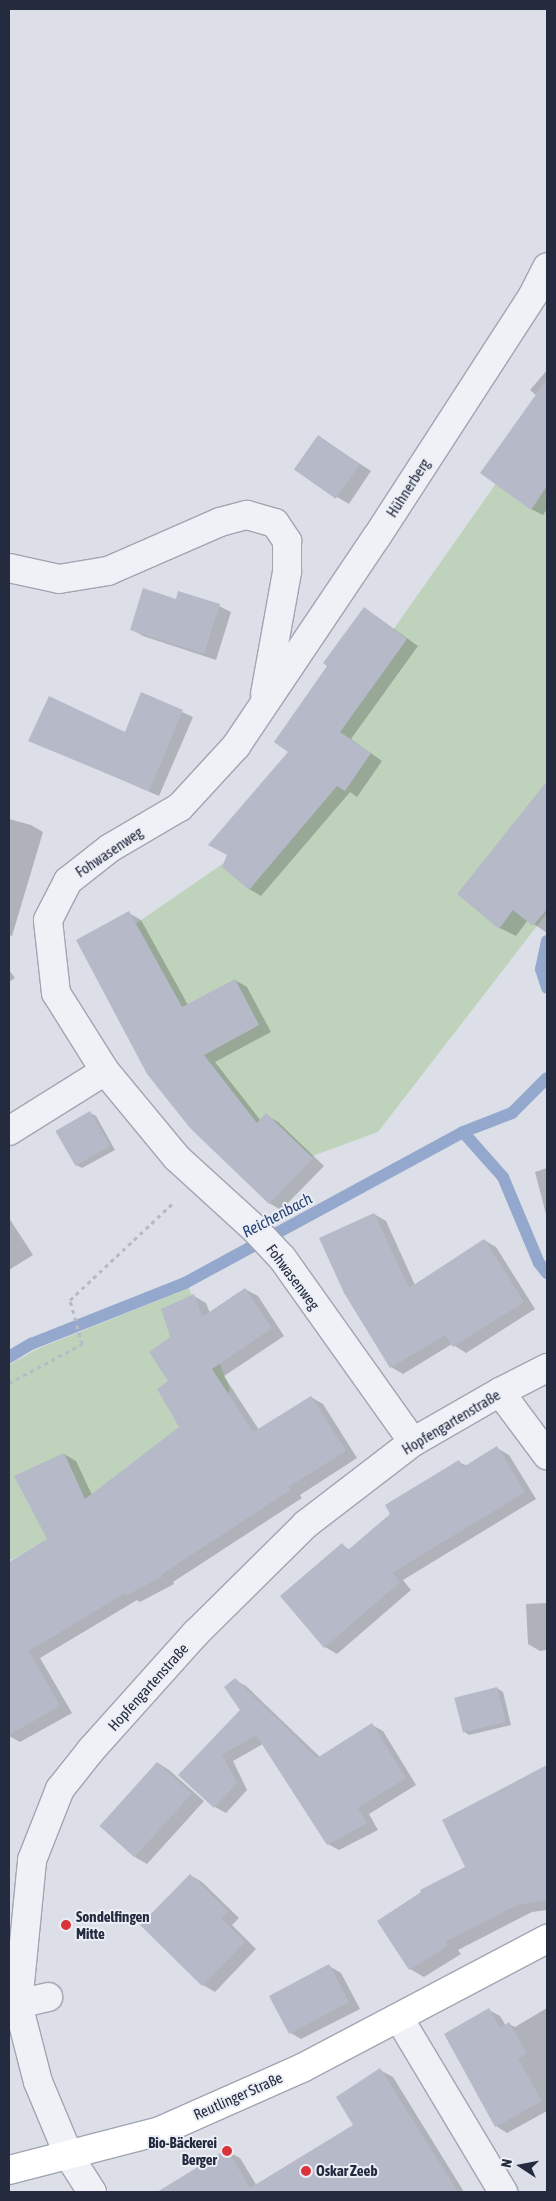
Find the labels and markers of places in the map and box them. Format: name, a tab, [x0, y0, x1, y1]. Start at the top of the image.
place label: Sondelfingen Mitte	[76, 1907, 150, 1942]
marker: Sondelfingen Mitte	[60, 1919, 72, 1931]
place label: Bio-Bäckerei Berger	[148, 2133, 217, 2168]
marker: Bio-Bäckerei Berger	[221, 2145, 233, 2157]
place label: Oskar Zeeb	[316, 2162, 378, 2180]
marker: Oskar Zeeb	[300, 2165, 312, 2177]

